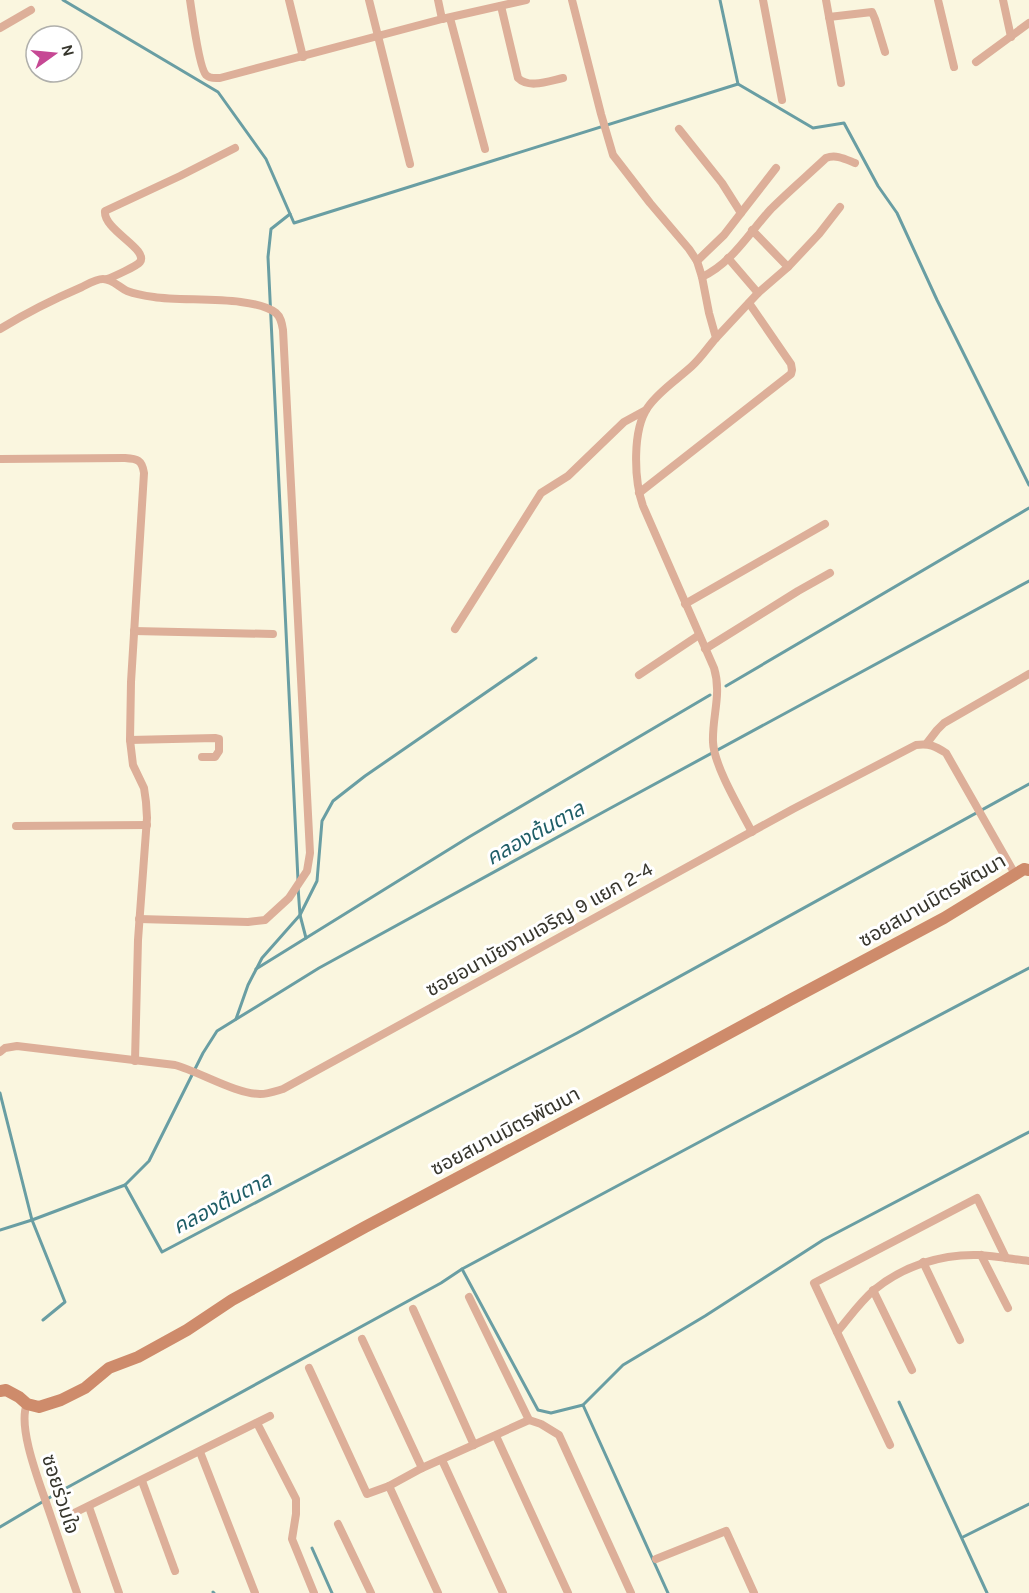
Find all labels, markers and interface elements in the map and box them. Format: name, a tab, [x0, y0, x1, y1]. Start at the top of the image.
north arrow	[24, 24, 84, 84]
text: N	[57, 42, 79, 58]
water label: คลองต้นตาล	[482, 796, 589, 870]
street label: ซอยสมานมิตรพัฒนา	[855, 849, 1010, 952]
street label: ซอยอนามัยงามเจริญ 9 แยก 2-4	[422, 857, 657, 1001]
street label: ซอยสมานมิตรพัฒนา	[427, 1082, 584, 1180]
water label: คลองต้นตาล	[169, 1167, 276, 1239]
street label: ซอยร่วมใจ	[37, 1452, 84, 1537]

